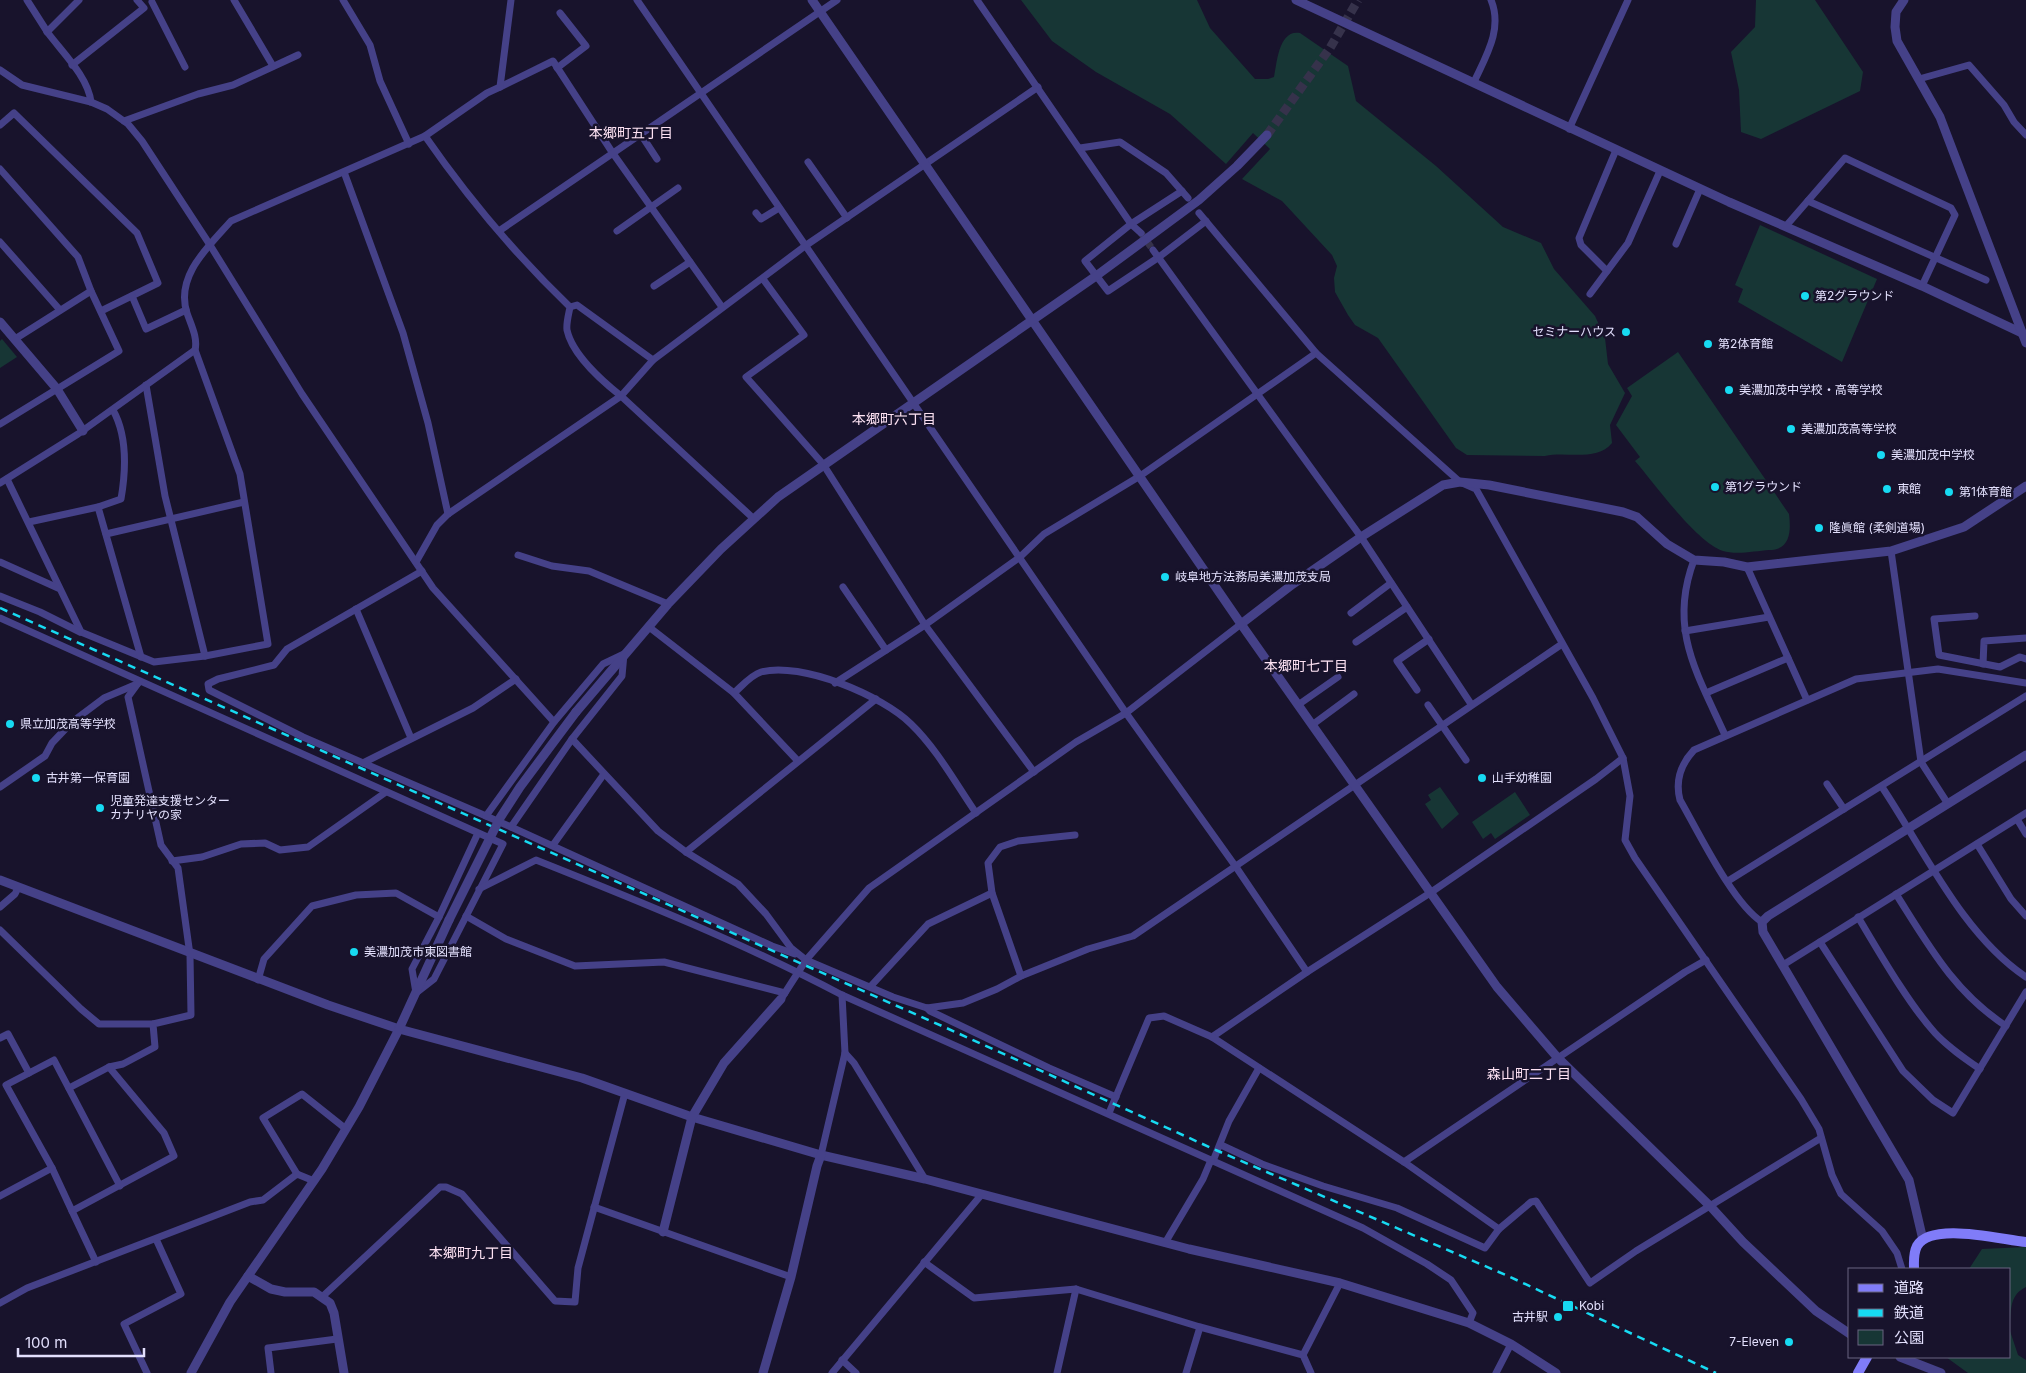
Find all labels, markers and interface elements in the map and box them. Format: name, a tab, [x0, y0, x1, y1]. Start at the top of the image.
district label: 本郷町五丁目	[589, 124, 673, 141]
place label: 第2グラウンド	[1815, 288, 1894, 303]
marker: 第2グラウンド	[1799, 290, 1811, 302]
place label: セミナーハウス	[1532, 324, 1616, 339]
marker: セミナーハウス	[1620, 326, 1632, 338]
place label: 第2体育館	[1718, 336, 1773, 351]
marker: 第2体育館	[1702, 338, 1714, 350]
place label: 美濃加茂中学校・高等学校	[1739, 382, 1883, 397]
marker: 美濃加茂中学校・高等学校	[1723, 384, 1735, 396]
district label: 本郷町六丁目	[852, 410, 936, 427]
place label: 美濃加茂高等学校	[1801, 421, 1897, 436]
marker: 美濃加茂高等学校	[1785, 423, 1797, 435]
place label: 美濃加茂中学校	[1891, 447, 1975, 462]
marker: 美濃加茂中学校	[1875, 449, 1887, 461]
place label: 第1グラウンド	[1725, 479, 1802, 494]
marker: 第1グラウンド	[1709, 481, 1721, 493]
place label: 東館	[1897, 481, 1921, 496]
marker: 東館	[1881, 483, 1893, 495]
place label: 第1体育館	[1959, 484, 2012, 499]
marker: 第1体育館	[1943, 486, 1955, 498]
place label: 隆眞館 (柔剣道場)	[1829, 520, 1925, 535]
marker: 隆眞館 (柔剣道場)	[1813, 522, 1825, 534]
place label: 岐阜地方法務局美濃加茂支局	[1175, 569, 1331, 584]
marker: 岐阜地方法務局美濃加茂支局	[1159, 571, 1171, 583]
district label: 本郷町七丁目	[1264, 657, 1348, 674]
place label: 県立加茂高等学校	[20, 716, 116, 731]
marker: 県立加茂高等学校	[4, 718, 16, 730]
place label: 古井第一保育園	[46, 770, 130, 785]
place label: 山手幼稚園	[1492, 770, 1552, 785]
marker: 古井第一保育園	[30, 772, 42, 784]
marker: 山手幼稚園	[1476, 772, 1488, 784]
place label: 児童発達支援センター カナリヤの家	[110, 793, 230, 822]
marker: 児童発達支援センター カナリヤの家	[94, 802, 106, 814]
place label: 美濃加茂市東図書館	[364, 944, 472, 959]
marker: 美濃加茂市東図書館	[348, 946, 360, 958]
district label: 森山町二丁目	[1487, 1065, 1571, 1082]
district label: 本郷町九丁目	[429, 1244, 513, 1261]
legend	[1848, 1268, 2011, 1358]
text: 道路	[1894, 1278, 1924, 1297]
place label: Kobi	[1579, 1298, 1604, 1313]
marker: Kobi	[1561, 1299, 1575, 1313]
text: 鉄道	[1894, 1303, 1924, 1322]
place label: 古井駅	[1512, 1309, 1548, 1324]
marker: 古井駅	[1552, 1311, 1564, 1323]
scale bar	[18, 1326, 144, 1358]
text: 公園	[1894, 1328, 1924, 1347]
text: 100 m	[25, 1333, 67, 1352]
place label: 7-Eleven	[1729, 1334, 1779, 1349]
marker: 7-Eleven	[1783, 1336, 1795, 1348]

